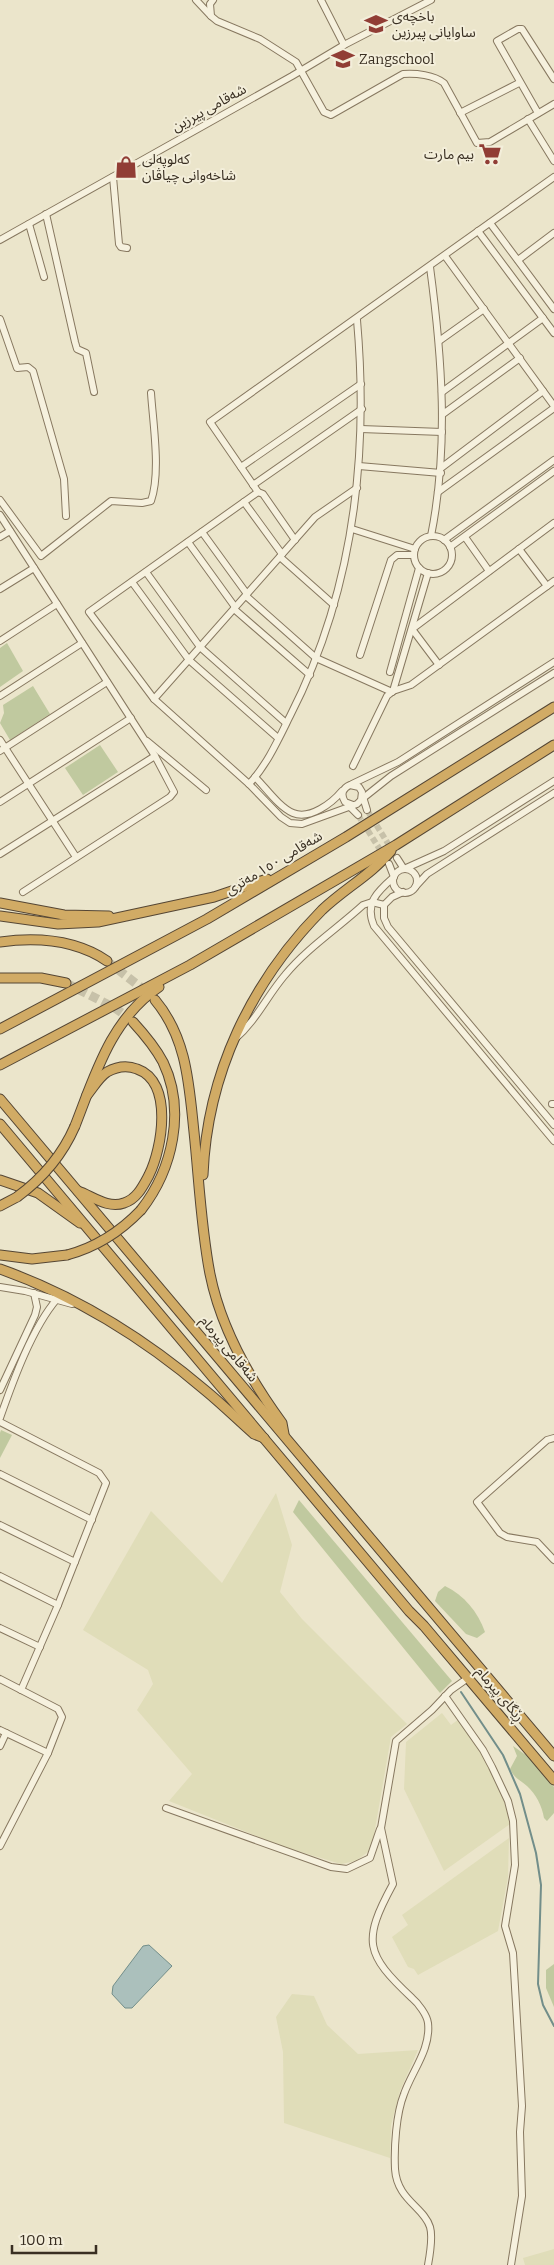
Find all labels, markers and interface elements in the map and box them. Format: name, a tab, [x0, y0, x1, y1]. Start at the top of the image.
place label: باخچەی ساوایانی پیرزین	[392, 8, 476, 42]
school or university icon: باخچەی ساوایانی پیرزین	[363, 11, 389, 37]
school or university icon: Zangschool	[330, 46, 356, 72]
place label: Zangschool	[359, 51, 434, 68]
street label: شەقامی پیرزین	[169, 81, 250, 136]
supermarket icon: بیم مارت	[477, 141, 503, 167]
place label: بیم مارت	[424, 146, 474, 165]
place label: کەلوپەلی شاخەوانی چیاڤان	[142, 151, 236, 185]
shop icon: کەلوپەلی شاخەوانی چیاڤان	[113, 154, 139, 180]
street label: شەقامی ١٥٠ مەتری	[223, 827, 326, 899]
street label: شەقامی پیرمام	[195, 1312, 262, 1387]
street label: ڕێگای پیرمام	[470, 1663, 528, 1727]
scale bar	[12, 2222, 96, 2254]
text: 100 m	[20, 2231, 63, 2249]

